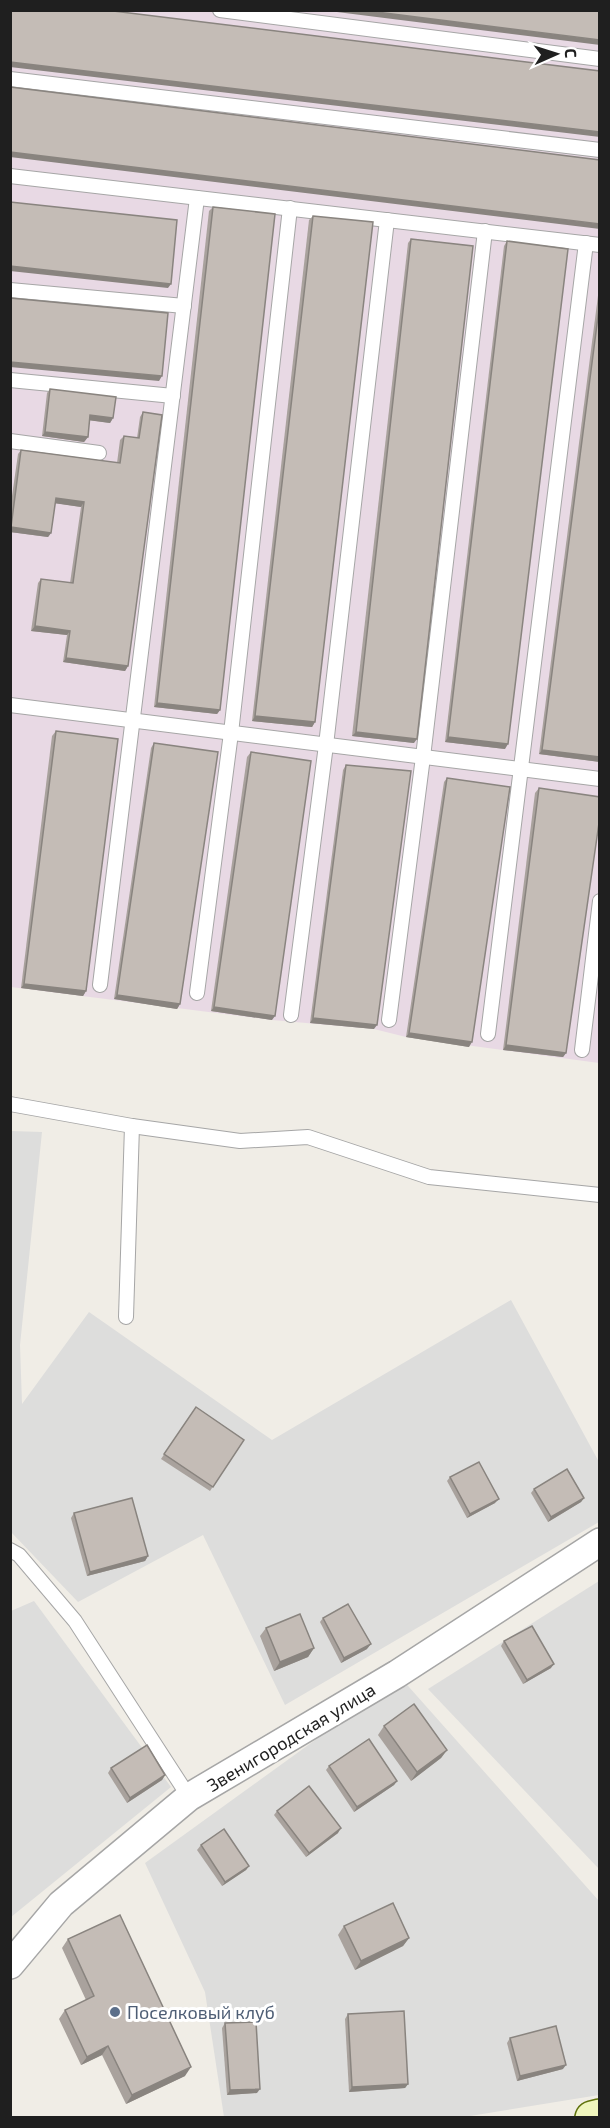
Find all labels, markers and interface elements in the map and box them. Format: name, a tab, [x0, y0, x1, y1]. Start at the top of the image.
north arrow	[526, 24, 586, 84]
text: С	[562, 48, 581, 58]
street label: Звенигородская улица	[203, 1678, 379, 1796]
place label: Поселковый клуб	[127, 2001, 275, 2023]
marker: Поселковый клуб	[108, 2005, 122, 2019]

